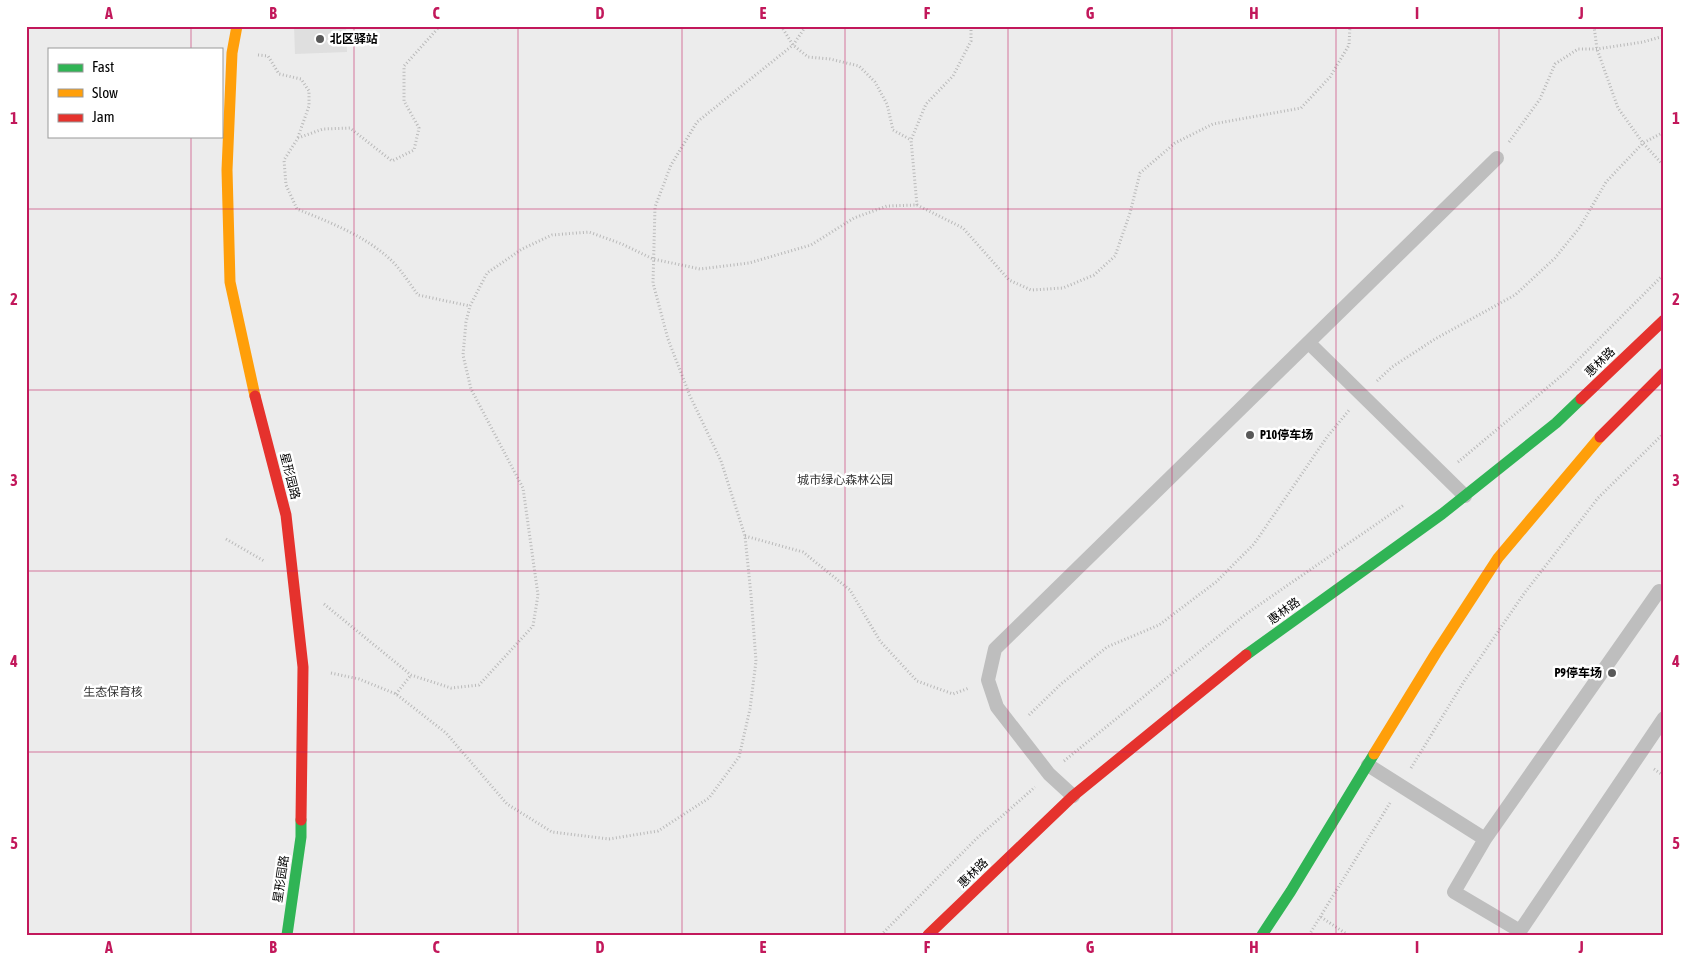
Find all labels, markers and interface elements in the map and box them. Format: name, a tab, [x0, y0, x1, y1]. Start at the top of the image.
text: A	[104, 4, 113, 22]
text: B	[269, 4, 277, 22]
text: C	[432, 4, 440, 22]
text: D	[596, 4, 605, 22]
text: E	[760, 4, 767, 22]
text: F	[924, 4, 931, 22]
text: G	[1086, 4, 1095, 22]
text: H	[1249, 4, 1259, 22]
text: I	[1415, 4, 1419, 22]
text: J	[1577, 4, 1584, 22]
place label: 北区驿站	[330, 32, 378, 46]
marker: 北区驿站	[314, 33, 326, 45]
legend	[48, 48, 222, 138]
text: Fast	[92, 58, 114, 75]
text: Slow	[92, 84, 118, 101]
text: Jam	[92, 108, 115, 125]
text: 1	[10, 109, 18, 127]
text: 1	[1672, 109, 1680, 127]
text: 2	[10, 290, 18, 308]
text: 2	[1672, 290, 1680, 308]
street label: 惠林路	[1582, 344, 1618, 380]
place label: P10停车场	[1260, 428, 1313, 442]
marker: P10停车场	[1244, 429, 1256, 441]
street label: 星形园路	[277, 451, 303, 501]
text: 3	[10, 471, 18, 489]
text: 3	[1672, 471, 1680, 489]
park label: 城市绿心森林公园	[797, 473, 893, 487]
street label: 惠林路	[1265, 595, 1303, 627]
text: 4	[9, 652, 18, 670]
text: 4	[1671, 652, 1680, 670]
place label: P9停车场	[1554, 666, 1602, 680]
marker: P9停车场	[1606, 667, 1618, 679]
park label: 生态保育核	[83, 685, 143, 699]
text: 5	[10, 834, 18, 852]
text: 5	[1672, 834, 1680, 852]
street label: 星形园路	[271, 854, 291, 904]
street label: 惠林路	[955, 855, 991, 891]
text: A	[104, 938, 113, 956]
text: B	[269, 938, 277, 956]
text: C	[432, 938, 440, 956]
text: D	[596, 938, 605, 956]
text: E	[760, 938, 767, 956]
text: F	[924, 938, 931, 956]
text: G	[1086, 938, 1095, 956]
text: H	[1249, 938, 1259, 956]
text: I	[1415, 938, 1419, 956]
text: J	[1577, 938, 1584, 956]

